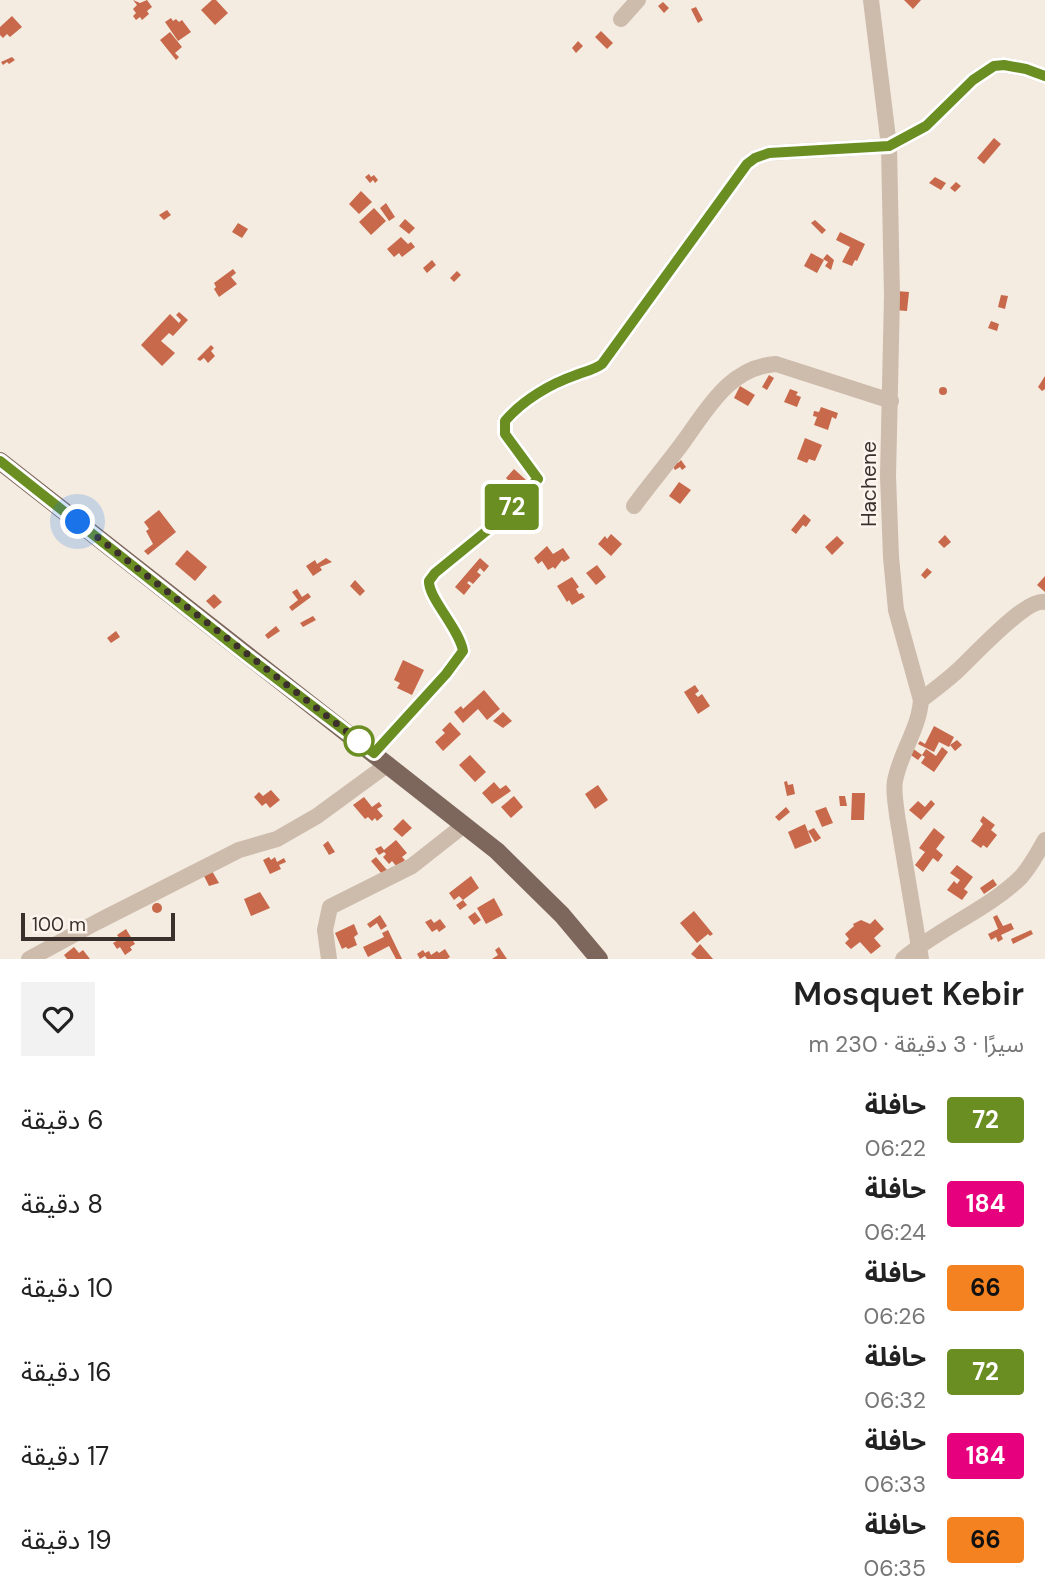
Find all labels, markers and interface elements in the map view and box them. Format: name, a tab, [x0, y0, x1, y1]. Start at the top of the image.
street label: Hachene	[855, 441, 883, 527]
line badge: 72	[480, 484, 544, 530]
text: 72	[499, 491, 525, 522]
your location	[60, 504, 95, 539]
unlabelled marker	[344, 726, 374, 756]
scale bar	[21, 910, 175, 942]
text: 100 m	[32, 912, 86, 937]
text: Mosquet Kebir	[793, 972, 1024, 1015]
button: heart	[21, 982, 95, 1056]
text: سيرًا · 3 دقيقة · 230 m	[808, 1029, 1024, 1059]
text: حافلة	[865, 1088, 926, 1122]
text: 6 دقيقة	[21, 1103, 103, 1137]
text: 72	[972, 1104, 999, 1135]
text: 06:22	[865, 1133, 926, 1163]
text: حافلة	[865, 1172, 926, 1206]
text: 8 دقيقة	[21, 1187, 103, 1221]
text: 184	[966, 1188, 1005, 1219]
text: 06:24	[864, 1217, 926, 1247]
text: حافلة	[865, 1256, 926, 1290]
text: 10 دقيقة	[21, 1271, 113, 1305]
text: 66	[970, 1272, 1001, 1303]
text: 06:26	[863, 1301, 926, 1331]
text: حافلة	[865, 1340, 926, 1374]
text: 16 دقيقة	[21, 1355, 112, 1389]
text: 72	[972, 1356, 999, 1387]
text: 06:32	[864, 1385, 926, 1415]
text: حافلة	[865, 1424, 926, 1458]
text: 17 دقيقة	[21, 1439, 109, 1473]
text: 184	[966, 1440, 1005, 1471]
text: 06:33	[864, 1469, 926, 1499]
text: حافلة	[865, 1508, 926, 1542]
text: 19 دقيقة	[21, 1523, 112, 1557]
text: 66	[970, 1524, 1001, 1555]
text: 06:35	[864, 1553, 926, 1583]

